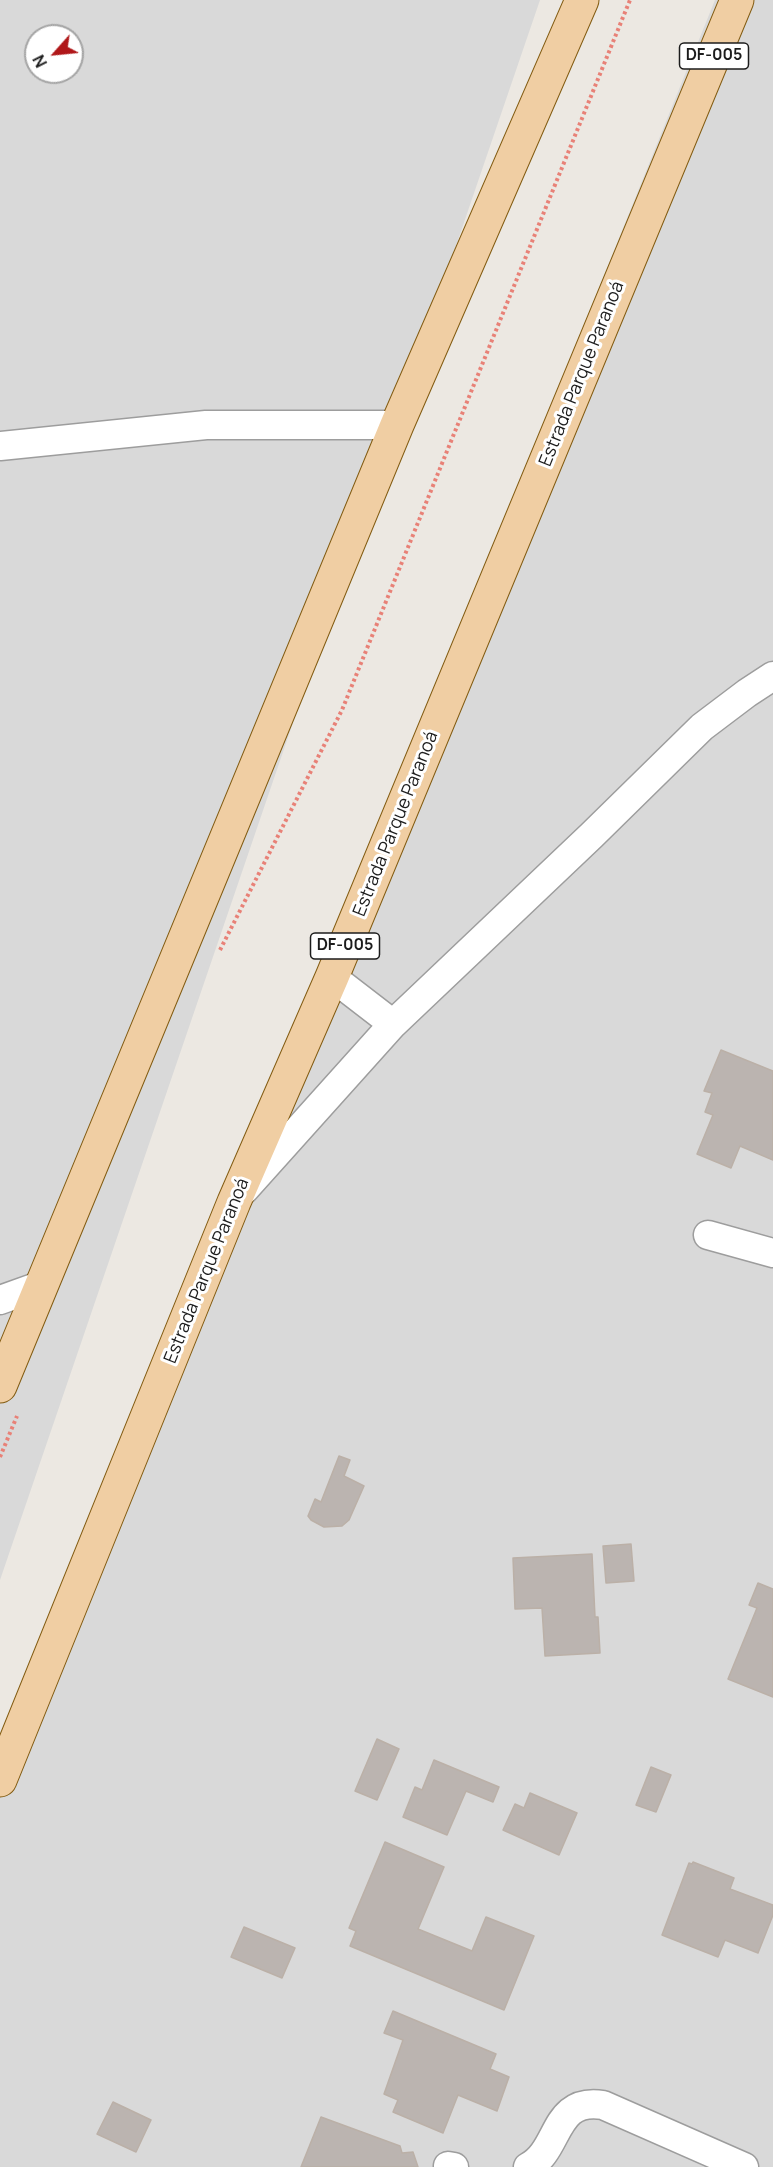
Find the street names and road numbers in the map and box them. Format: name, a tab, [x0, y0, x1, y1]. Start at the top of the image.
road number: DF-005	[680, 43, 748, 69]
street label: Estrada Parque Paranoá	[535, 278, 629, 470]
street label: Estrada Parque Paranoá	[349, 728, 443, 920]
road number: DF-005	[310, 933, 380, 959]
street label: Estrada Parque Paranoá	[160, 1175, 254, 1367]

